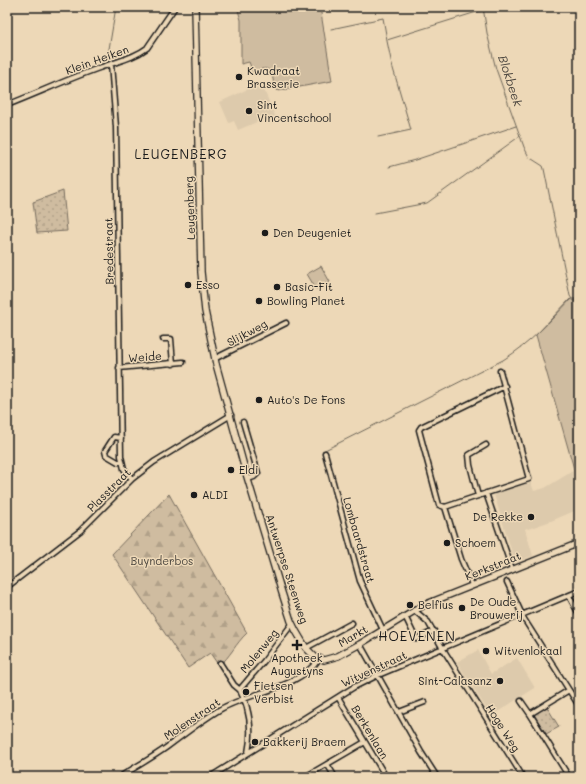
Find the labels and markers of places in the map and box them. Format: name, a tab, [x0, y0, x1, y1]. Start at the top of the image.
place label: Kwadraat Brasserie	[247, 63, 300, 91]
marker: Kwadraat Brasserie	[234, 72, 244, 82]
place label: Sint Vincentschool	[257, 97, 332, 125]
marker: Sint Vincentschool	[244, 106, 254, 116]
place label: Den Deugeniet	[273, 225, 352, 240]
marker: Den Deugeniet	[260, 228, 270, 238]
place label: Esso	[196, 277, 220, 292]
place label: Basic-Fit	[285, 279, 333, 294]
marker: Esso	[183, 280, 193, 290]
marker: Basic-Fit	[272, 282, 282, 292]
place label: Bowling Planet	[267, 293, 345, 308]
marker: Bowling Planet	[254, 296, 264, 306]
place label: Auto's De Fons	[267, 392, 345, 407]
marker: Auto's De Fons	[254, 395, 264, 405]
place label: Eldi	[239, 462, 258, 477]
marker: Eldi	[226, 465, 236, 475]
place label: ALDI	[202, 487, 228, 502]
marker: ALDI	[189, 490, 199, 500]
place label: De Rekke	[473, 509, 523, 524]
marker: De Rekke	[526, 512, 536, 522]
place label: Schoem	[455, 535, 496, 550]
marker: Schoem	[442, 538, 452, 548]
place label: De Oude Brouwerij	[470, 594, 523, 622]
place label: Belfius	[418, 597, 453, 612]
marker: Belfius	[405, 600, 415, 610]
marker: De Oude Brouwerij	[457, 603, 467, 613]
marker: Apotheek Augustyns	[292, 640, 302, 650]
place label: Witvenlokaal	[494, 643, 562, 658]
marker: Witvenlokaal	[481, 646, 491, 656]
place label: Apotheek Augustyns	[270, 650, 324, 678]
place label: Sint-Calasanz	[418, 673, 492, 688]
marker: Sint-Calasanz	[495, 676, 505, 686]
place label: Fietsen Verbist	[254, 678, 294, 706]
marker: Fietsen Verbist	[241, 687, 251, 697]
place label: Bakkerij Braem	[263, 734, 346, 749]
marker: Bakkerij Braem	[250, 737, 260, 747]

